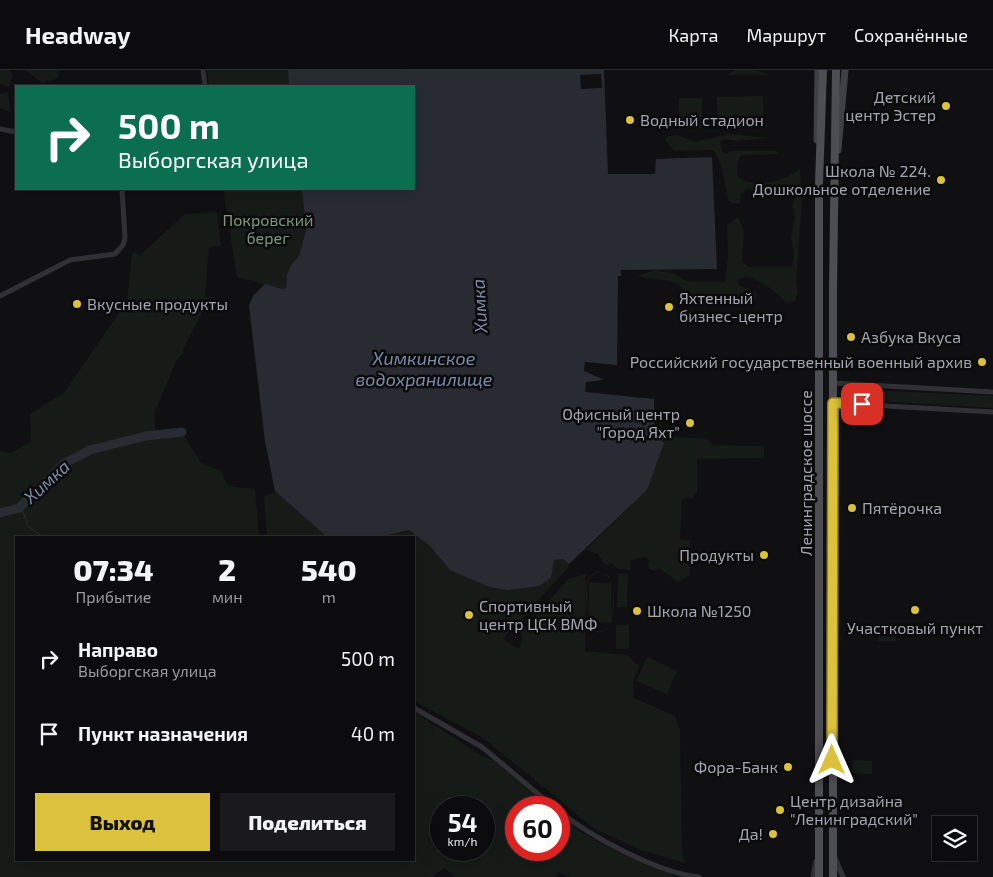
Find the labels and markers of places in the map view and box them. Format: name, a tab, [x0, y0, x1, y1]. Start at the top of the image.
place label: Детский центр Эстер	[845, 87, 936, 124]
marker: Детский центр Эстер	[940, 100, 952, 112]
place label: Водный стадион	[640, 110, 764, 129]
marker: Водный стадион	[624, 114, 636, 126]
place label: Школа № 224. Дошкольное отделение	[753, 161, 931, 198]
marker: Школа № 224. Дошкольное отделение	[935, 174, 947, 186]
place label: Яхтенный бизнес-центр	[679, 288, 783, 325]
place label: Вкусные продукты	[87, 294, 228, 314]
marker: Вкусные продукты	[71, 298, 83, 310]
marker: Яхтенный бизнес-центр	[663, 301, 675, 313]
place label: Азбука Вкуса	[861, 327, 961, 347]
marker: Азбука Вкуса	[845, 331, 857, 343]
place label: Российский государственный военный архив	[630, 352, 972, 372]
marker: Российский государственный военный архив	[976, 356, 988, 368]
pin	[841, 383, 883, 425]
place label: Офисный центр "Город Яхт"	[562, 404, 680, 441]
marker: Офисный центр "Город Яхт"	[684, 417, 696, 429]
place label: Пятёрочка	[862, 498, 942, 517]
marker: Пятёрочка	[846, 502, 858, 514]
place label: Продукты	[679, 545, 754, 565]
marker: Продукты	[758, 549, 770, 561]
place label: Спортивный центр ЦСК ВМФ	[479, 596, 598, 633]
place label: Школа №1250	[647, 601, 751, 620]
marker: Участковый пункт	[909, 604, 921, 616]
marker: Школа №1250	[631, 605, 643, 617]
marker: Спортивный центр ЦСК ВМФ	[463, 609, 475, 621]
place label: Участковый пункт	[847, 618, 983, 638]
place label: Фора-Банк	[694, 757, 778, 776]
marker: Фора-Банк	[782, 761, 794, 773]
place label: Центр дизайна "Ленинградский"	[790, 791, 918, 828]
marker: Центр дизайна "Ленинградский"	[774, 804, 786, 816]
place label: Да!	[739, 824, 763, 843]
marker: Да!	[767, 828, 779, 840]

